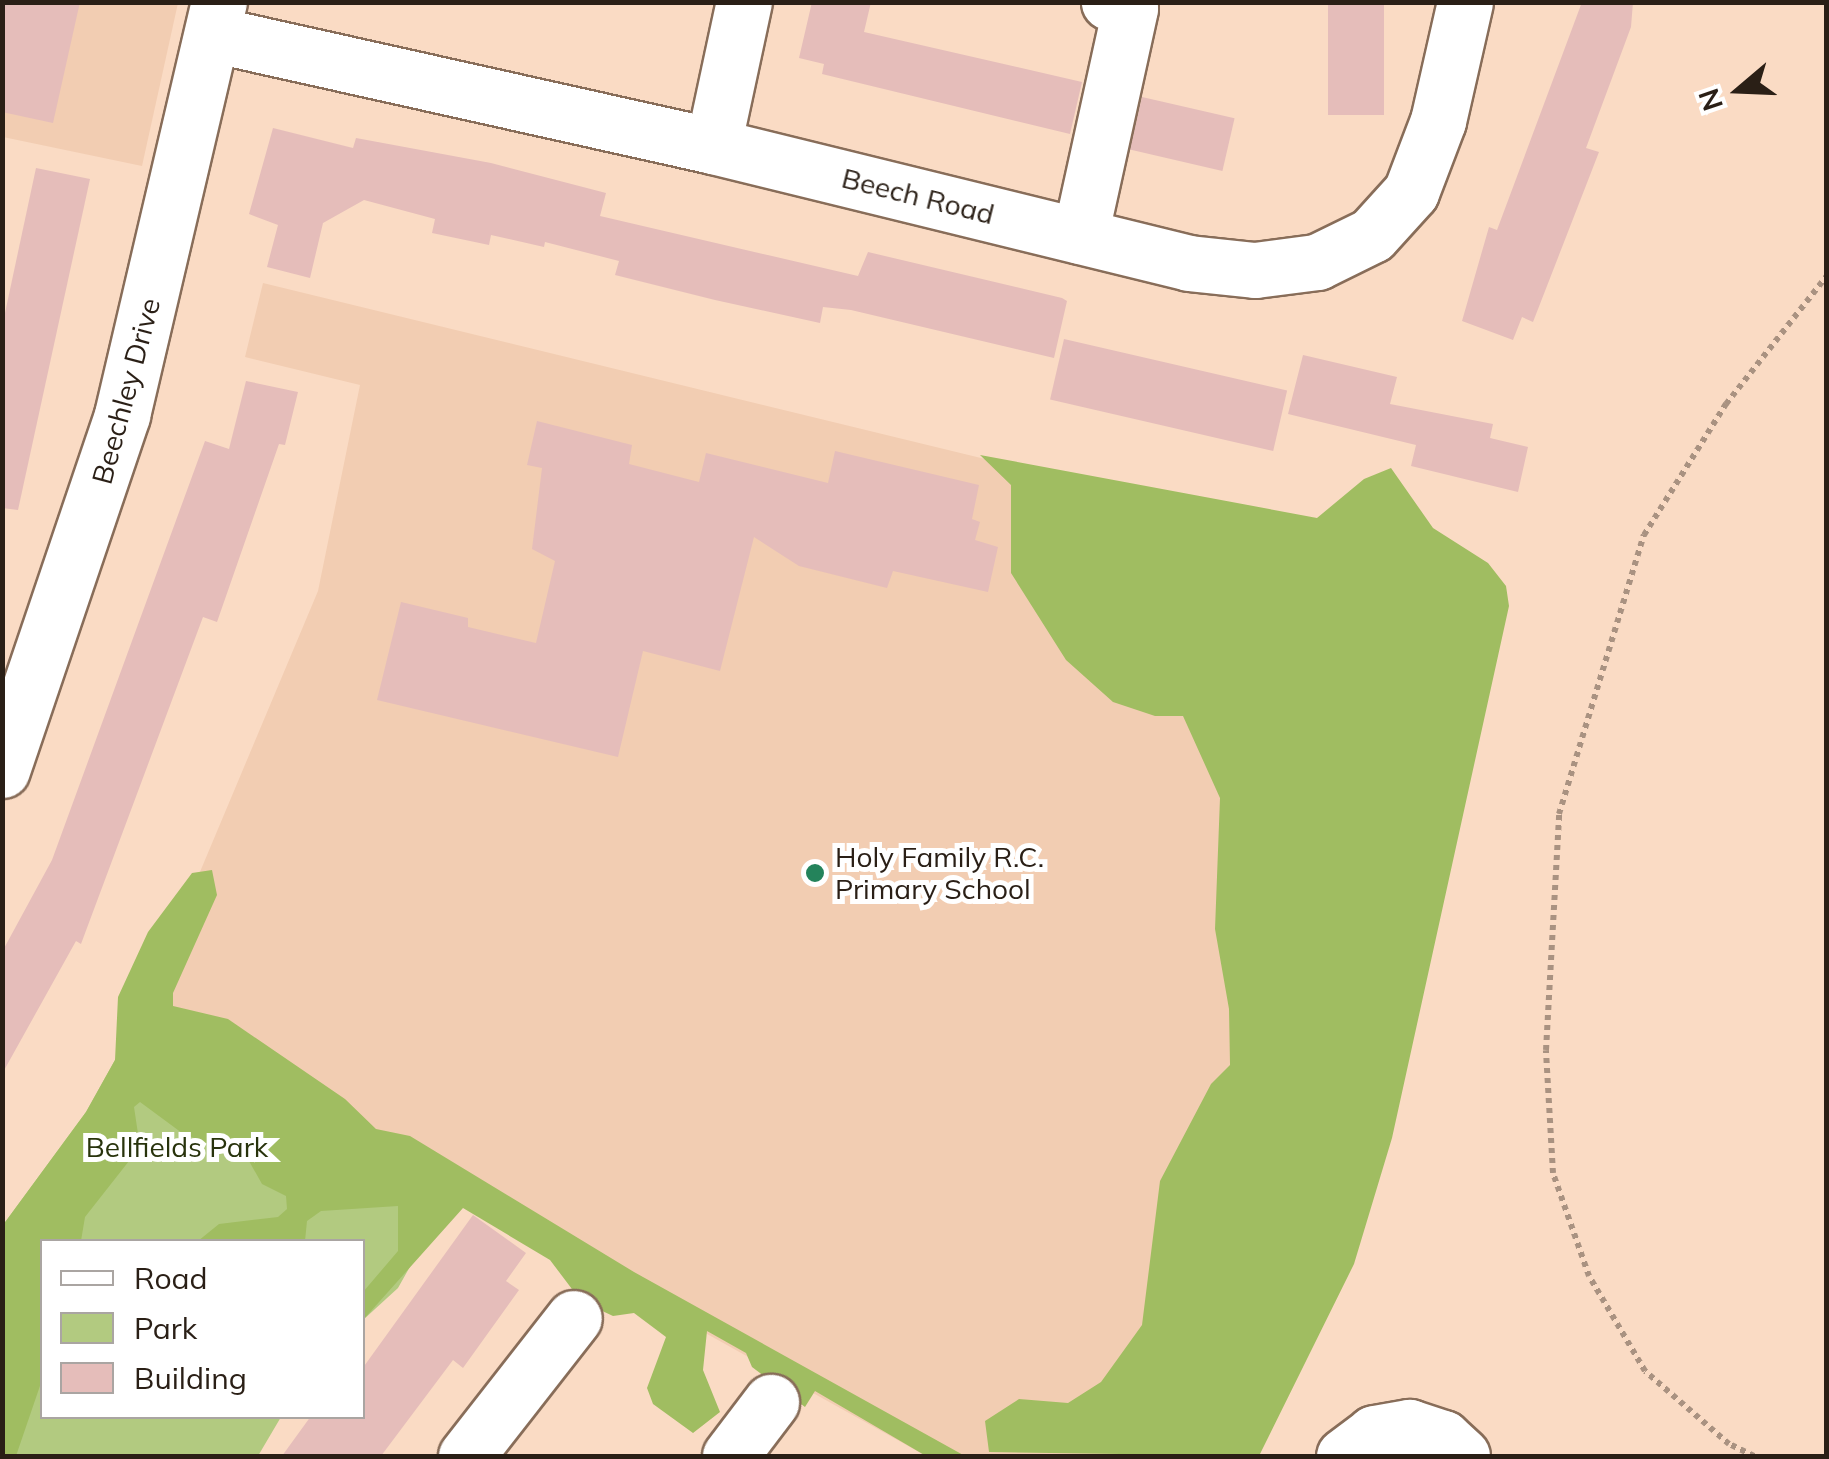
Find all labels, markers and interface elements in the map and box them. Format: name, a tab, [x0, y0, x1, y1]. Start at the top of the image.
north arrow	[1689, 40, 1789, 140]
text: N	[1690, 84, 1730, 116]
street label: Beech Road	[838, 161, 998, 231]
street label: Beechley Drive	[85, 294, 167, 488]
place label: Holy Family R.C. Primary School	[835, 840, 1044, 906]
marker: Holy Family R.C. Primary School	[804, 862, 826, 884]
park label: Bellfields Park	[86, 1130, 268, 1164]
legend	[40, 1239, 365, 1419]
text: Road	[134, 1259, 208, 1297]
text: Park	[134, 1309, 197, 1347]
text: Building	[134, 1359, 247, 1397]

